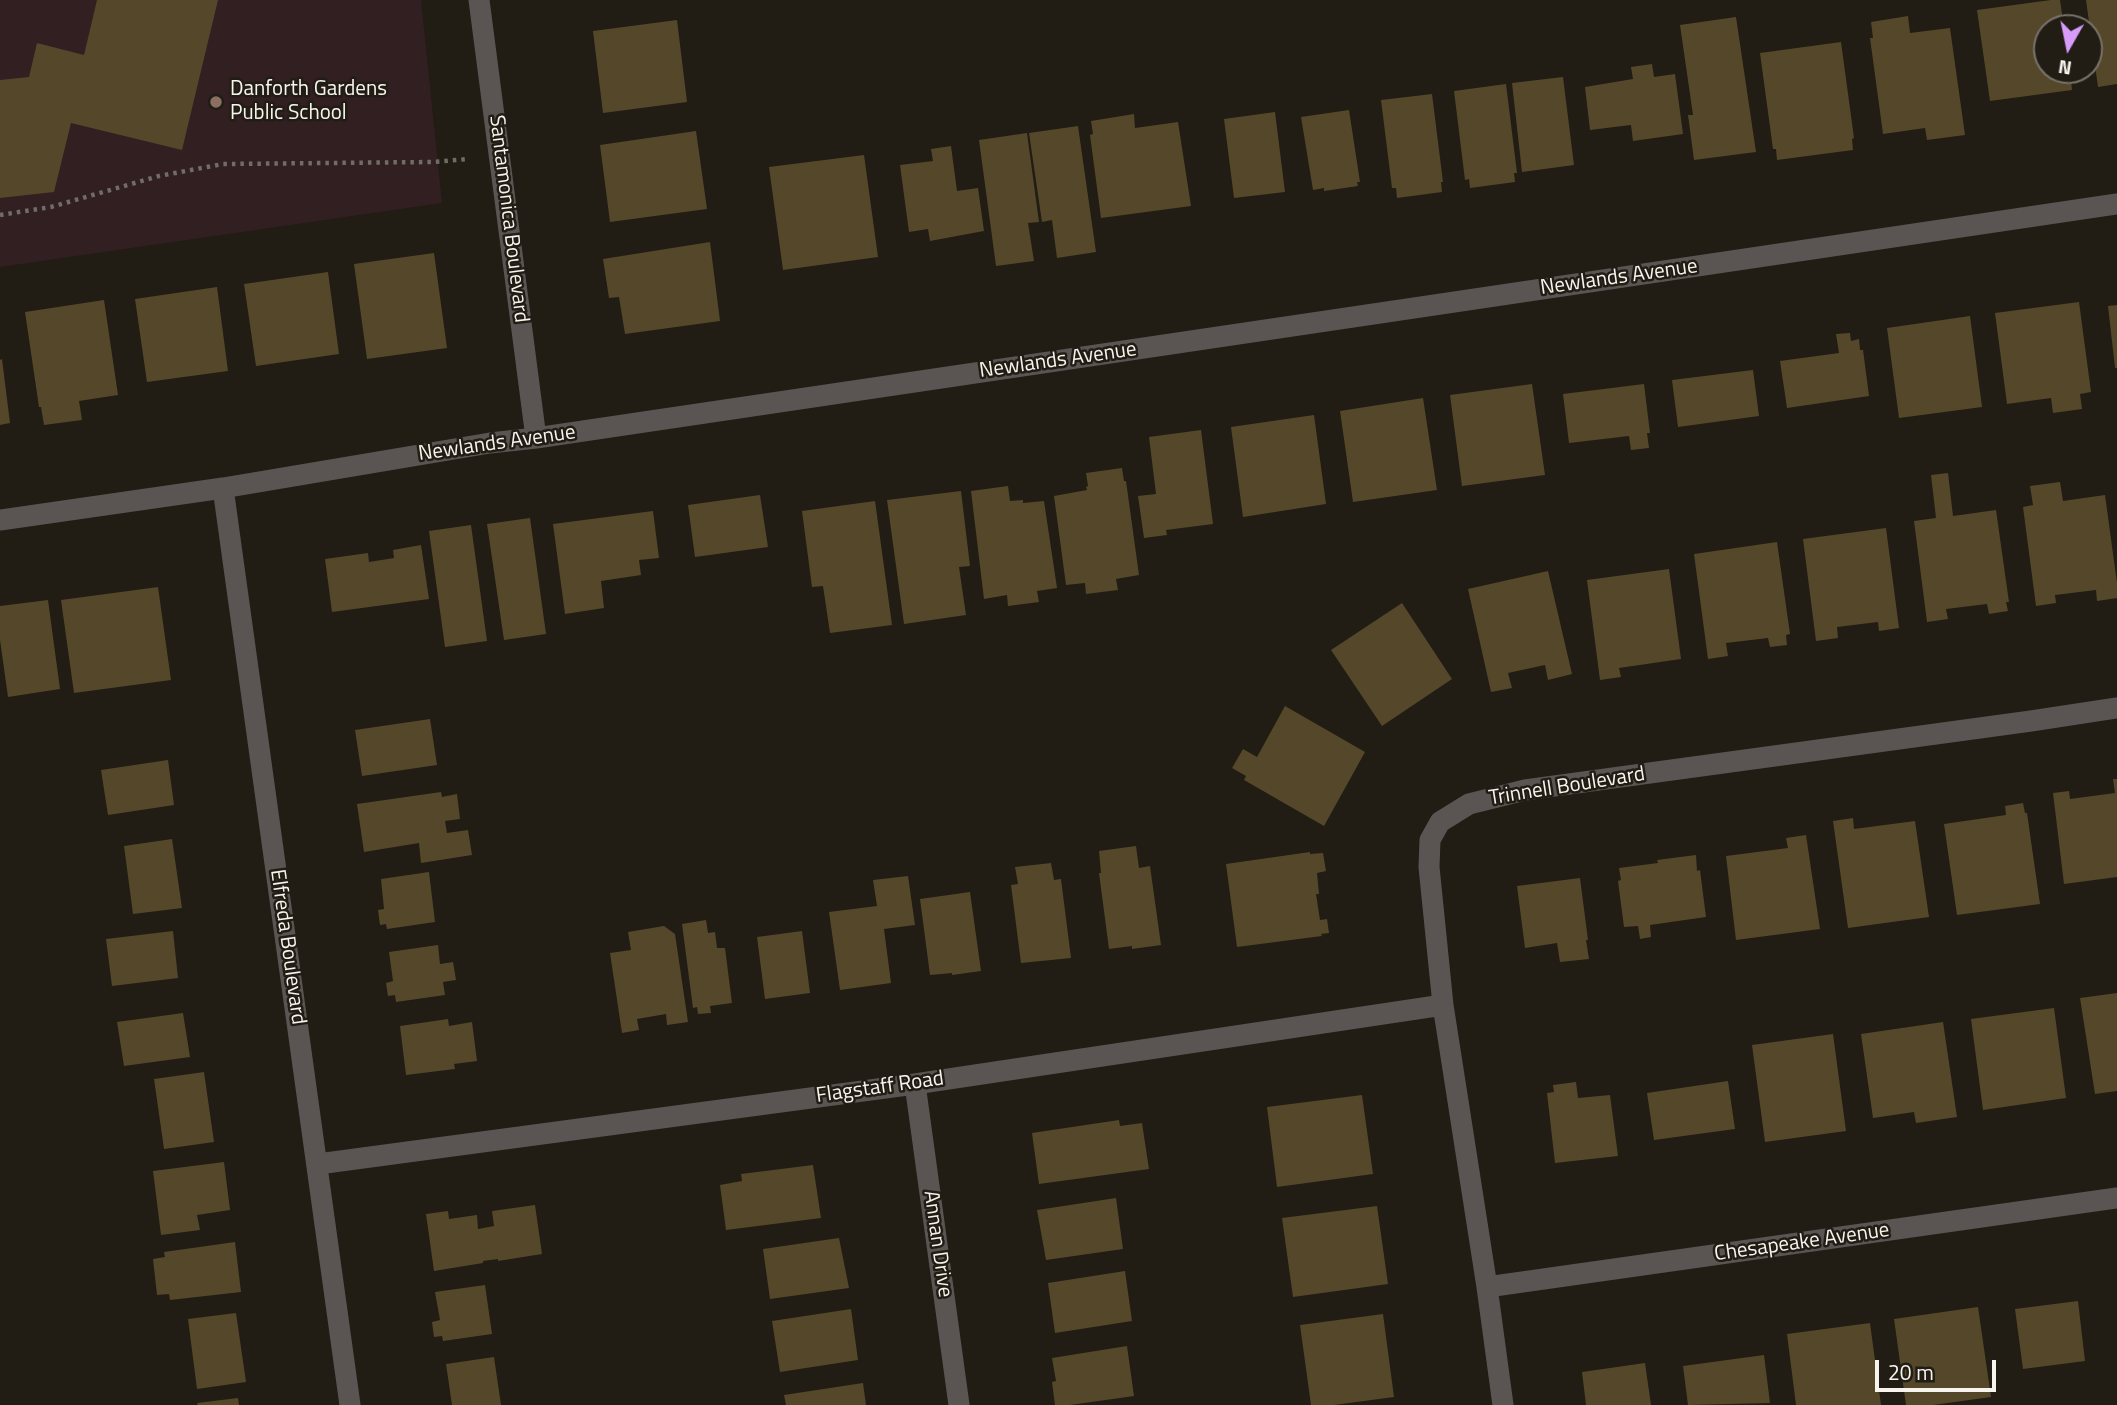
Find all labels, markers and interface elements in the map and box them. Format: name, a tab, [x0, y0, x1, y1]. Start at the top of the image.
north arrow	[2033, 14, 2103, 84]
text: N	[2056, 53, 2074, 84]
place label: Danforth Gardens Public School	[230, 77, 387, 127]
marker: Danforth Gardens Public School	[208, 94, 224, 110]
street label: Santamonica Boulevard	[483, 114, 533, 324]
street label: Newlands Avenue	[1539, 254, 1699, 302]
street label: Newlands Avenue	[978, 337, 1138, 385]
street label: Newlands Avenue	[417, 420, 577, 468]
street label: Trinnell Boulevard	[1487, 762, 1647, 812]
street label: Elfreda Boulevard	[264, 868, 310, 1026]
street label: Flagstaff Road	[814, 1067, 946, 1109]
street label: Annan Drive	[917, 1189, 957, 1299]
street label: Chesapeake Avenue	[1713, 1218, 1891, 1268]
scale bar	[1879, 1346, 2000, 1390]
text: 20 m	[1888, 1356, 1934, 1388]

